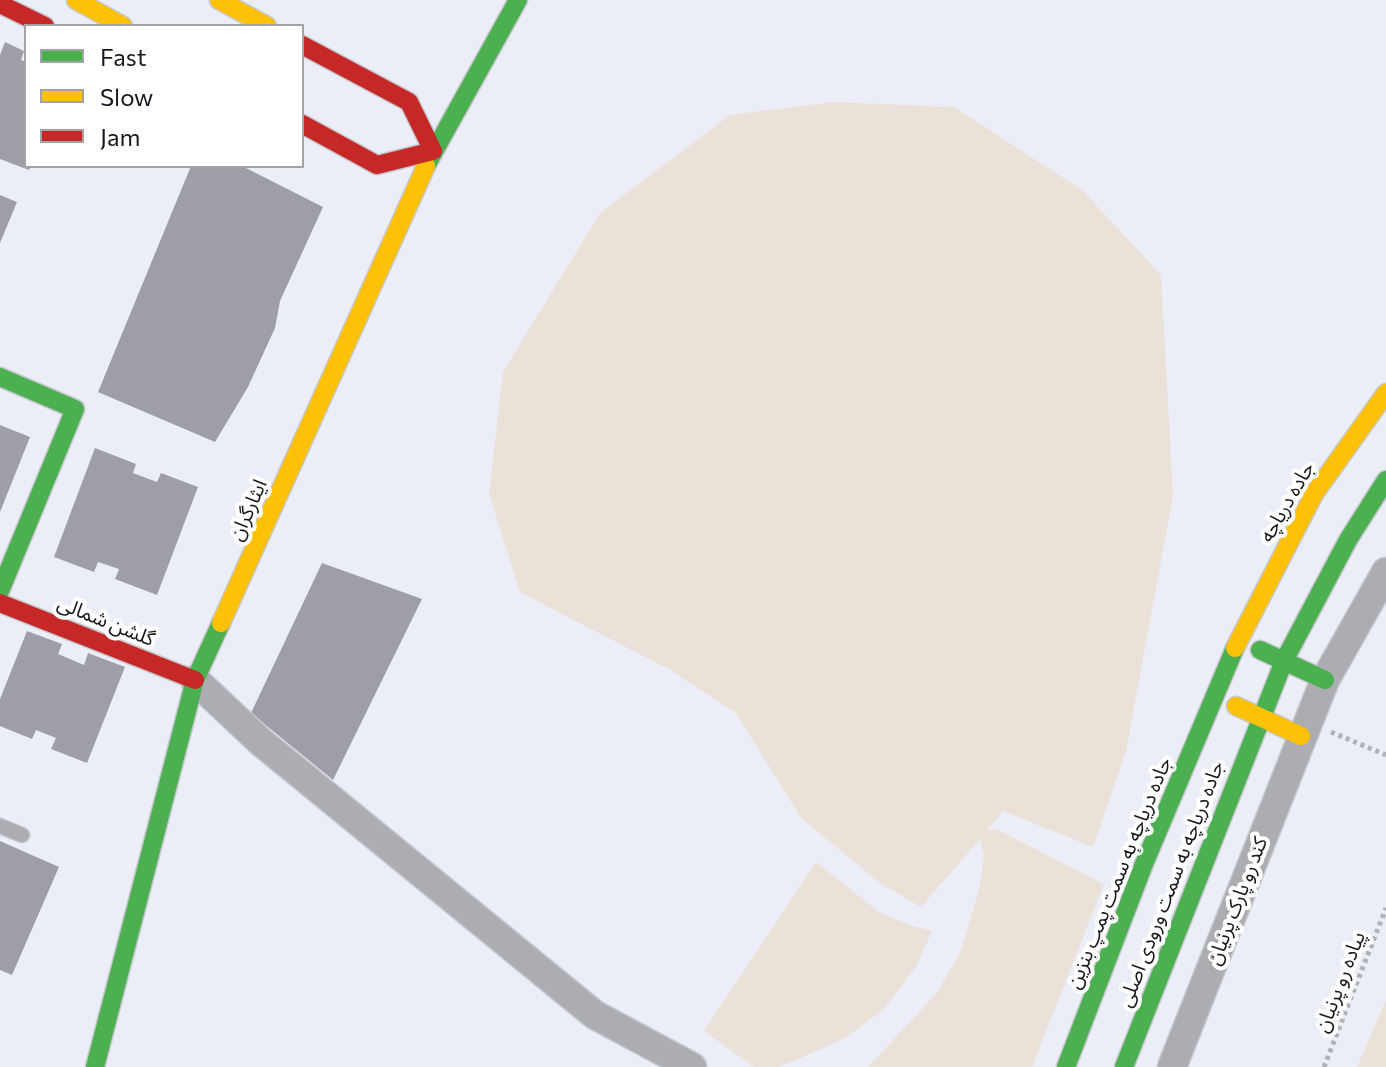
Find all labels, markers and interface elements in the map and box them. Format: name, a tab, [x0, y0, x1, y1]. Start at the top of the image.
legend	[24, 24, 304, 168]
text: Fast	[100, 42, 147, 71]
text: Slow	[100, 82, 153, 111]
text: Jam	[100, 122, 140, 151]
street label: جاده دریاچه	[1254, 458, 1320, 546]
street label: ایثارگران	[224, 476, 272, 544]
street label: گلشن شمالی	[54, 591, 158, 651]
street label: جاده دریاچه به سمت پمپ بنزین	[1061, 754, 1177, 992]
street label: جاده دریاچه به سمت ورودی اصلی	[1113, 758, 1229, 1010]
street label: کند رو پارک پرنیان	[1202, 834, 1272, 968]
street label: پیاده رو پرنیان	[1310, 928, 1370, 1036]

